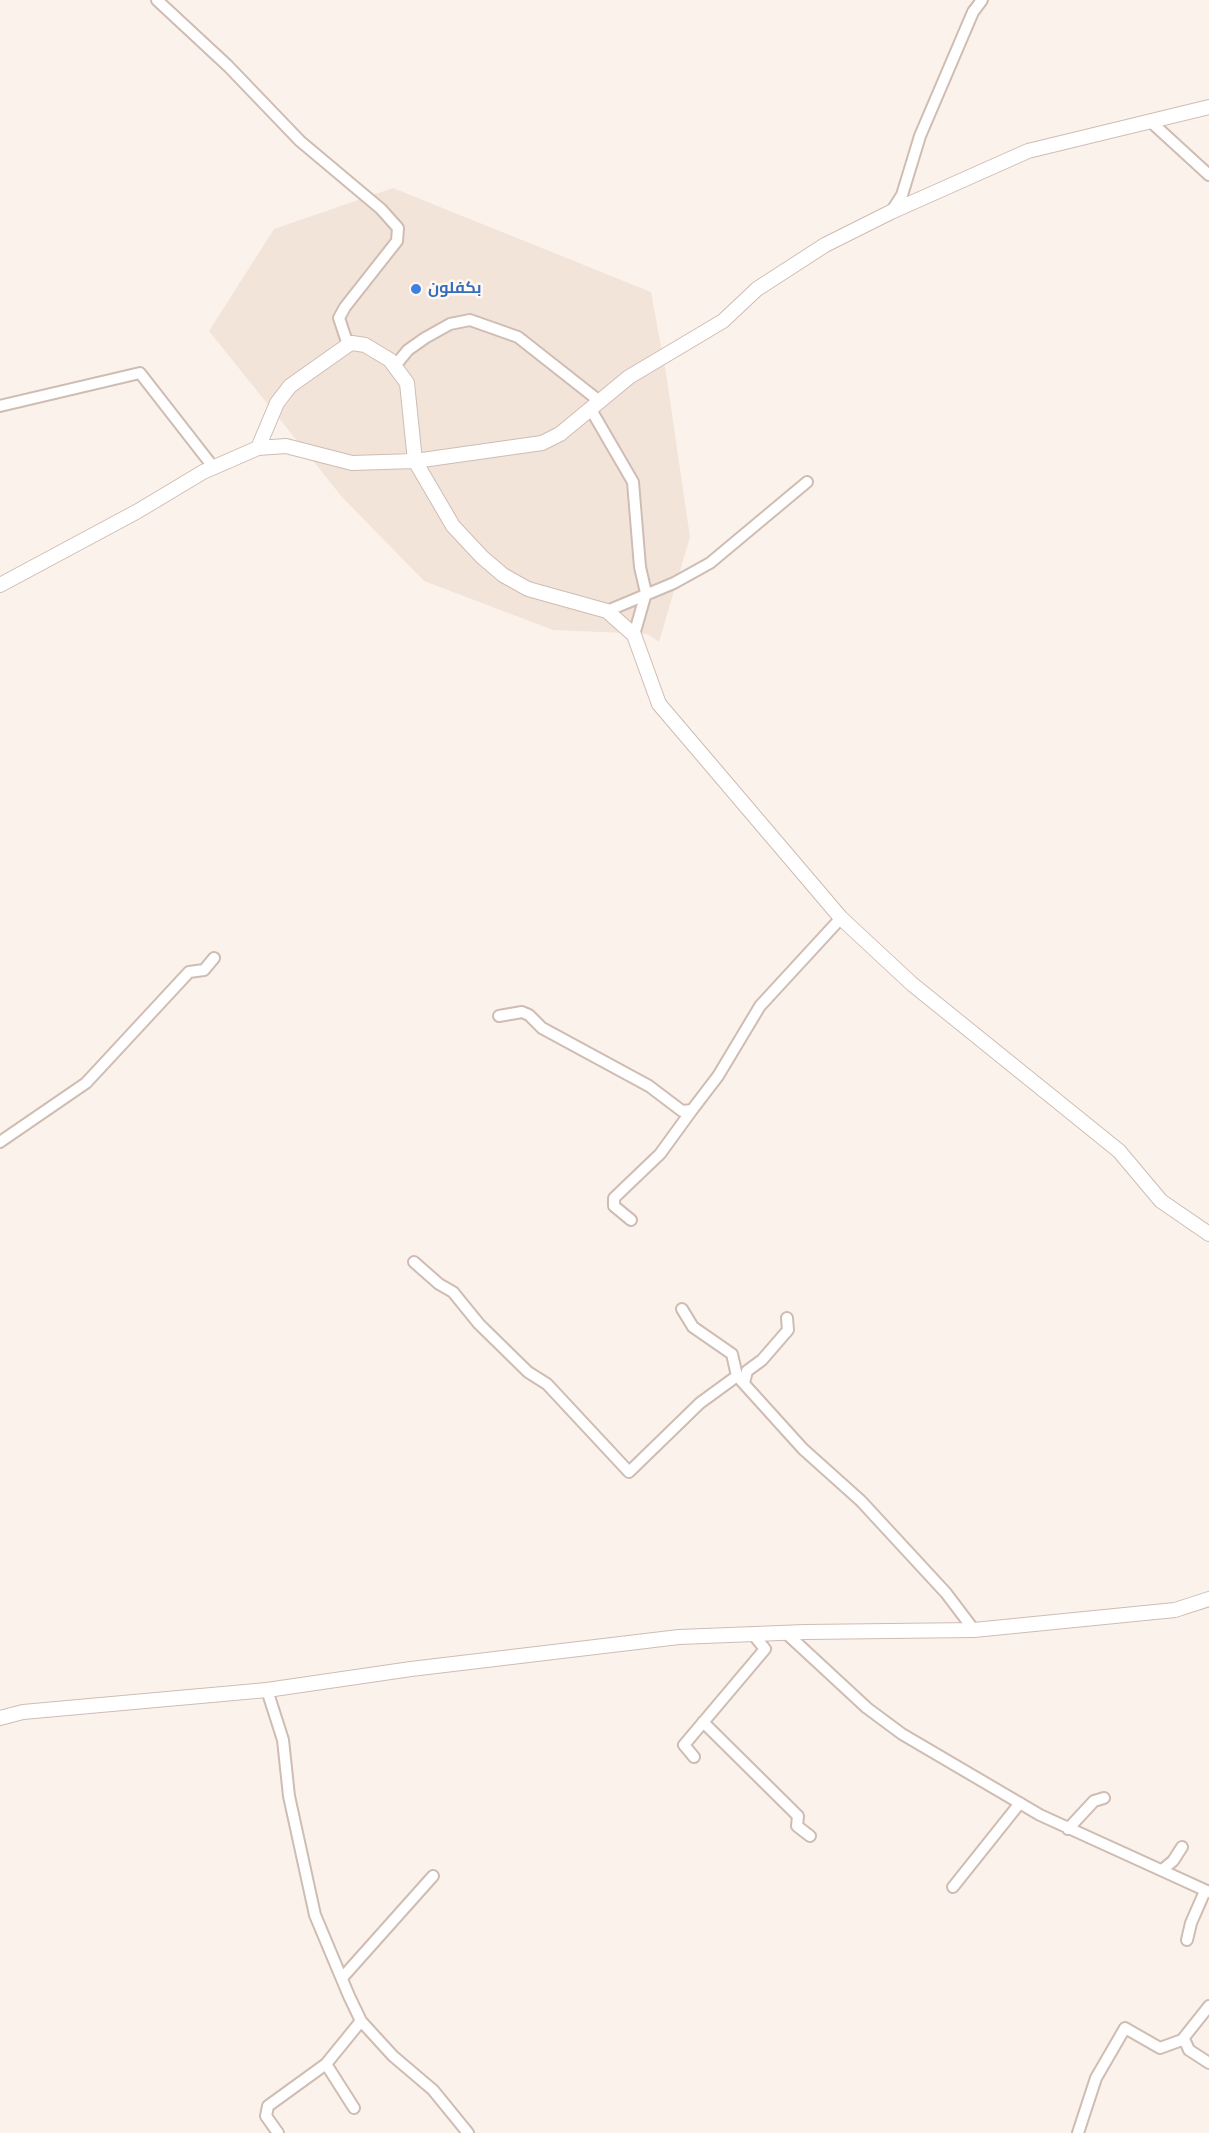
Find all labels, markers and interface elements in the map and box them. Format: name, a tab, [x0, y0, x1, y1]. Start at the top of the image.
place label: بكفلون	[428, 279, 482, 299]
marker: بكفلون	[409, 282, 423, 296]

